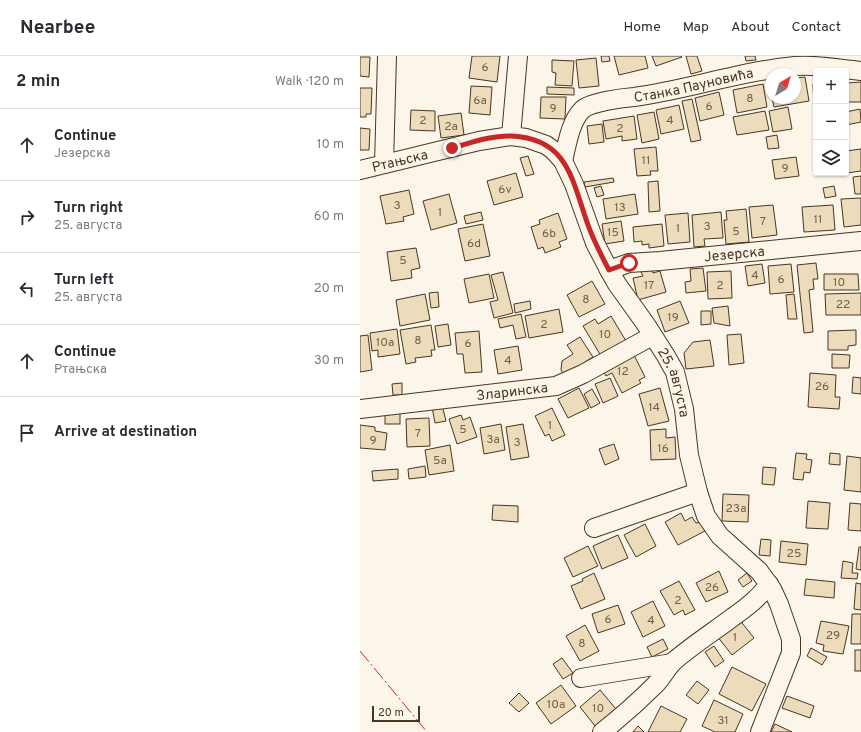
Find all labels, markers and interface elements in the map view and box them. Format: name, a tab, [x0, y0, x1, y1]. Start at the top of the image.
text: Nearbee	[20, 16, 95, 40]
text: Home	[624, 19, 661, 36]
text: Map	[683, 19, 709, 36]
text: About	[731, 19, 770, 36]
text: Contact	[792, 19, 841, 36]
house number: 6	[481, 60, 489, 76]
street label: Станка Пауновића	[633, 65, 755, 107]
north arrow	[765, 68, 801, 104]
map controls	[813, 68, 849, 176]
button: +	[813, 68, 849, 104]
text: 2 min	[16, 71, 60, 93]
text: Walk · 120 m	[275, 74, 344, 90]
house number: 8	[746, 91, 754, 107]
house number: 6a	[473, 93, 487, 109]
house number: 6	[705, 99, 713, 115]
house number: 9	[549, 101, 557, 117]
button: −	[813, 104, 849, 140]
house number: 2	[419, 113, 427, 129]
house number: 4	[666, 113, 674, 129]
house number: 2a	[444, 119, 458, 135]
house number: 2	[616, 121, 624, 137]
text: Continue	[54, 127, 116, 146]
icon: ahead	[16, 134, 38, 156]
text: 10 m	[317, 137, 344, 153]
route end	[443, 139, 461, 157]
button: layers	[813, 140, 849, 176]
text: Језерска	[54, 146, 110, 162]
street label: Ртањска	[370, 147, 430, 177]
house number: 11	[642, 153, 650, 169]
house number: 9	[781, 161, 789, 177]
house number: 6v	[498, 182, 512, 198]
house number: 3	[393, 198, 401, 214]
text: Turn right	[54, 199, 123, 218]
house number: 13	[614, 200, 626, 216]
house number: 1	[438, 205, 442, 221]
icon: right	[16, 206, 38, 228]
text: 60 m	[314, 209, 344, 225]
house number: 11	[814, 212, 822, 228]
house number: 7	[760, 214, 766, 230]
text: 25. августа	[54, 218, 122, 234]
house number: 3	[703, 219, 711, 235]
house number: 1	[676, 221, 680, 237]
house number: 5	[732, 224, 740, 240]
house number: 15	[607, 225, 619, 241]
house number: 6b	[542, 226, 556, 242]
house number: 6d	[467, 236, 481, 252]
street label: Језерска	[703, 244, 766, 267]
house number: 5	[399, 253, 407, 269]
route start	[620, 254, 638, 272]
house number: 4	[751, 268, 759, 284]
text: Turn left	[54, 271, 114, 290]
house number: 6	[777, 272, 785, 288]
house number: 10	[833, 275, 845, 291]
icon: left	[16, 278, 38, 300]
house number: 17	[644, 278, 654, 294]
house number: 2	[716, 278, 724, 294]
text: 20 m	[314, 281, 344, 297]
text: 25. августа	[54, 290, 122, 306]
house number: 8	[582, 292, 590, 308]
house number: 22	[836, 297, 850, 313]
house number: 19	[667, 310, 679, 326]
house number: 2	[540, 317, 548, 333]
house number: 10	[599, 327, 611, 343]
house number: 8	[414, 333, 422, 349]
house number: 10a	[376, 335, 394, 351]
house number: 6	[464, 336, 472, 352]
text: Continue	[54, 343, 116, 362]
street label: 25. августа	[653, 345, 692, 418]
icon: ahead	[16, 350, 38, 372]
text: 30 m	[314, 353, 344, 369]
house number: 4	[504, 353, 512, 369]
text: Ртањска	[54, 362, 107, 378]
house number: 12	[617, 364, 629, 380]
house number: 26	[815, 379, 829, 395]
street label: Зларинска	[475, 380, 549, 405]
house number: 14	[648, 400, 660, 416]
house number: 1	[548, 418, 552, 434]
icon: arrive	[16, 422, 38, 444]
house number: 5	[459, 422, 467, 438]
text: Arrive at destination	[54, 423, 197, 442]
house number: 7	[415, 426, 421, 442]
house number: 3a	[486, 432, 500, 448]
house number: 9	[369, 433, 377, 449]
house number: 3	[513, 435, 521, 451]
house number: 16	[657, 441, 669, 457]
house number: 5a	[433, 453, 447, 469]
house number: 23a	[726, 501, 747, 517]
house number: 25	[787, 546, 801, 562]
house number: 26	[705, 580, 719, 596]
house number: 2	[674, 593, 682, 609]
house number: 6	[604, 612, 612, 628]
house number: 4	[647, 613, 655, 629]
house number: 29	[826, 628, 840, 644]
house number: 1	[733, 630, 737, 646]
house number: 8	[578, 636, 586, 652]
house number: 10a	[547, 697, 565, 713]
house number: 10	[592, 701, 604, 717]
scale bar	[372, 704, 420, 723]
text: 20 m	[378, 706, 404, 720]
house number: 31	[717, 713, 729, 729]

